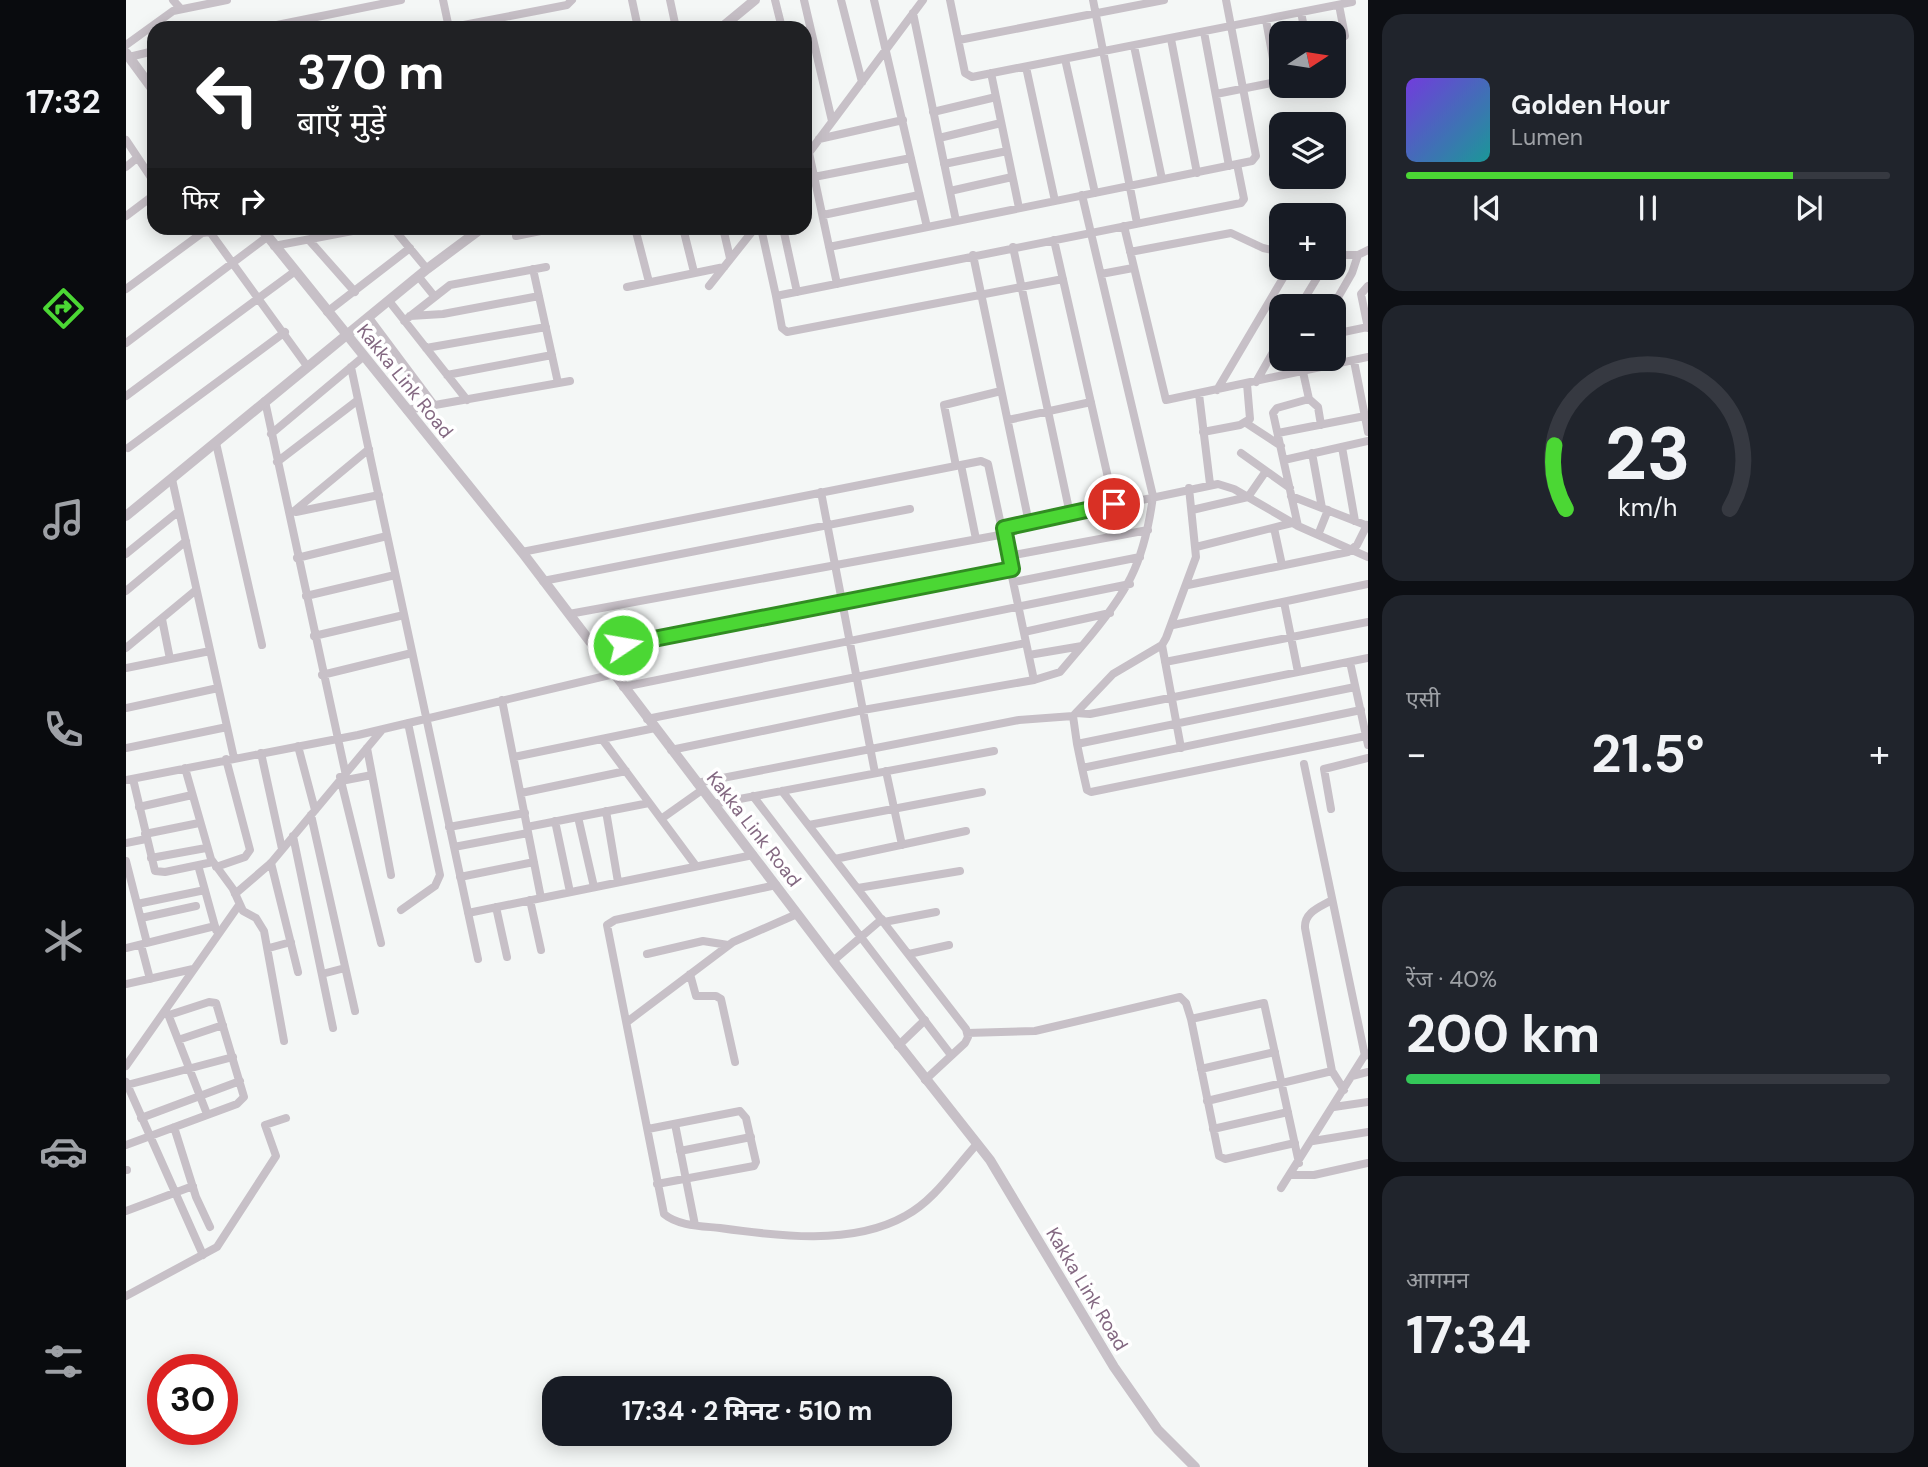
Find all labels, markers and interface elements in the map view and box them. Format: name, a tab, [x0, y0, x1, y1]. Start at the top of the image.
north arrow	[1269, 21, 1346, 98]
map controls	[1269, 21, 1346, 371]
text: 370 m	[297, 40, 444, 104]
icon: left	[182, 49, 273, 140]
text: 17:32	[26, 81, 100, 123]
text: Golden Hour	[1511, 88, 1670, 122]
text: बाएँ मुड़ें	[297, 102, 386, 144]
button: layers	[1269, 112, 1346, 189]
text: Lumen	[1511, 122, 1583, 152]
icon: right	[233, 182, 271, 220]
text: फिर	[182, 183, 219, 217]
icon: previous	[1468, 189, 1506, 227]
icon: pause	[1629, 189, 1667, 227]
icon: next	[1790, 189, 1828, 227]
button: +	[1269, 203, 1346, 280]
icon: directions	[39, 284, 88, 333]
button: −	[1269, 294, 1346, 371]
street label: Kakka Link Road	[351, 319, 459, 443]
text: 23	[1605, 407, 1691, 502]
pin	[1084, 474, 1144, 534]
icon: arrive	[1095, 485, 1133, 523]
text: km/h	[1618, 491, 1678, 524]
icon: music	[39, 495, 88, 544]
position arrow	[586, 608, 660, 682]
text: एसी	[1406, 684, 1440, 714]
icon: phone	[39, 705, 88, 754]
text: 21.5°	[1591, 720, 1705, 788]
text: −	[1406, 729, 1427, 779]
text: +	[1869, 729, 1890, 779]
street label: Kakka Link Road	[701, 766, 807, 892]
icon: climate	[39, 916, 88, 965]
text: रेंज · 40%	[1406, 964, 1497, 994]
text: 200 km	[1406, 1000, 1600, 1068]
icon: car	[39, 1127, 88, 1176]
street label: Kakka Link Road	[1040, 1223, 1134, 1355]
text: आगमन	[1406, 1265, 1469, 1295]
text: 17:34	[1406, 1301, 1531, 1369]
icon: filters	[39, 1337, 88, 1386]
speed limit sign: 30	[147, 1354, 238, 1445]
text: 17:34 · 2 मिनट · 510 m	[622, 1394, 872, 1428]

